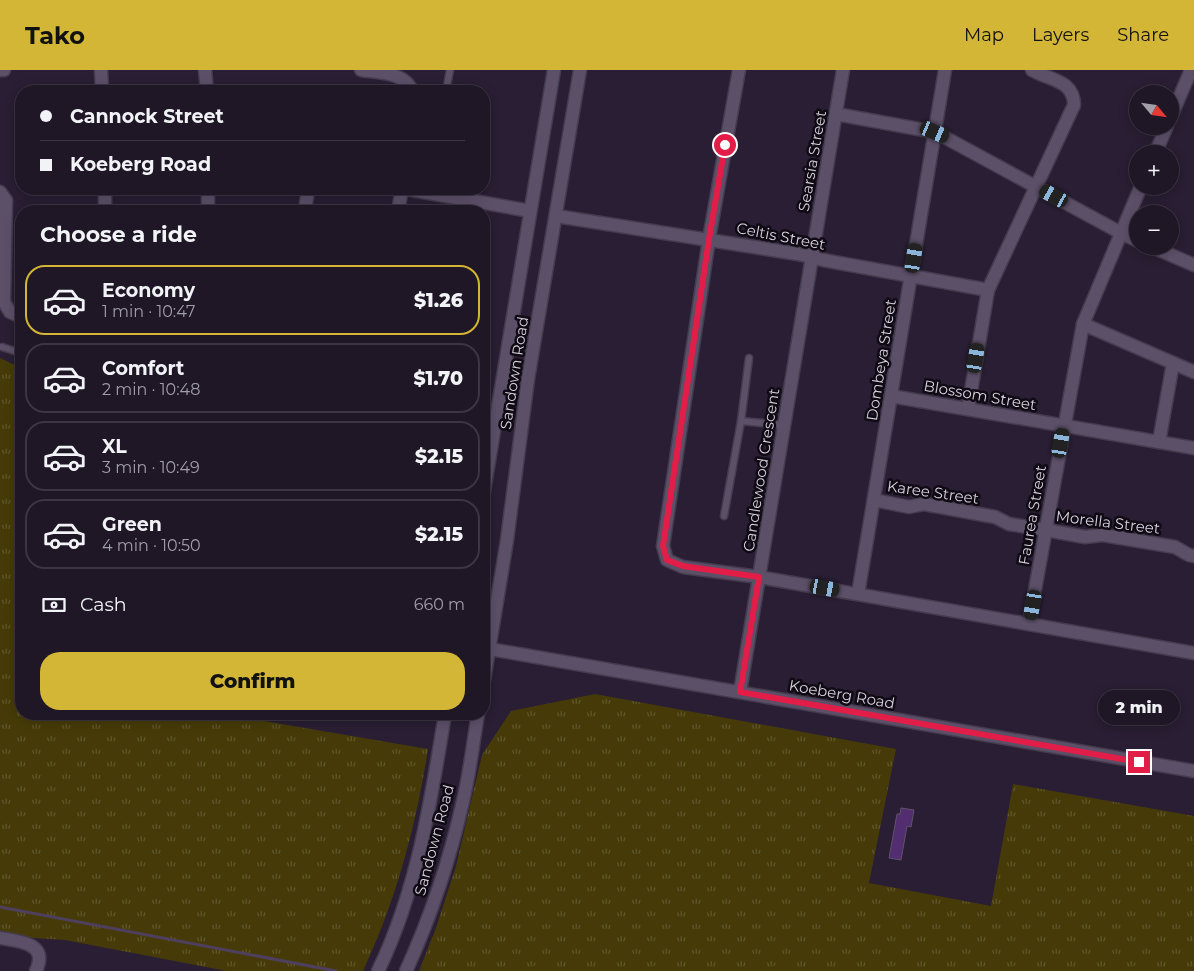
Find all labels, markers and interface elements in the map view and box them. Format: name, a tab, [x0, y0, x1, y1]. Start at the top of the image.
text: Tako	[25, 21, 85, 50]
text: Map	[964, 24, 1004, 46]
text: Layers	[1032, 24, 1089, 46]
text: Share	[1117, 24, 1169, 46]
north arrow	[1129, 85, 1179, 135]
map controls	[1129, 85, 1179, 255]
text: Cannock Street	[70, 105, 224, 128]
street label: Searsia Street	[794, 109, 830, 213]
car	[918, 119, 951, 145]
route start	[714, 134, 736, 156]
button: +	[1129, 145, 1179, 195]
text: Koeberg Road	[70, 153, 211, 176]
car	[1037, 182, 1070, 210]
button: −	[1129, 205, 1179, 255]
street label: Celtis Street	[735, 218, 827, 254]
text: Choose a ride	[40, 221, 197, 248]
car	[904, 242, 923, 274]
icon: car	[42, 278, 87, 323]
text: Economy	[102, 279, 195, 302]
text: $1.26	[414, 289, 463, 312]
street label: Dombeya Street	[862, 298, 900, 422]
text: 1 min · 10:47	[102, 302, 195, 321]
street label: Sandown Road	[496, 315, 532, 431]
car	[966, 342, 985, 374]
icon: car	[42, 356, 87, 401]
text: Comfort	[102, 357, 184, 380]
text: $1.70	[414, 367, 463, 390]
street label: Blossom Street	[922, 376, 1038, 414]
text: 2 min · 10:48	[102, 380, 201, 399]
street label: Candlewood Crescent	[739, 387, 783, 553]
car	[1051, 427, 1070, 459]
icon: car	[42, 434, 87, 479]
text: XL	[102, 435, 127, 458]
text: $2.15	[415, 445, 463, 468]
text: 3 min · 10:49	[102, 458, 200, 477]
street label: Faurea Street	[1014, 464, 1050, 566]
street label: Karee Street	[886, 476, 980, 508]
street label: Morella Street	[1055, 506, 1161, 538]
icon: car	[42, 512, 87, 557]
text: Green	[102, 513, 162, 536]
text: $2.15	[415, 523, 463, 546]
text: 4 min · 10:50	[102, 536, 201, 555]
car	[808, 578, 841, 598]
car	[1023, 589, 1042, 621]
icon: cash	[40, 591, 68, 619]
text: Cash	[80, 593, 127, 616]
text: 660 m	[414, 595, 465, 614]
button: Confirm	[40, 652, 465, 710]
street label: Koeberg Road	[788, 675, 896, 713]
callout: 2 min	[1098, 690, 1180, 724]
text: 2 min	[1115, 698, 1163, 717]
route end	[1128, 751, 1150, 773]
street label: Sandown Road	[410, 782, 458, 898]

